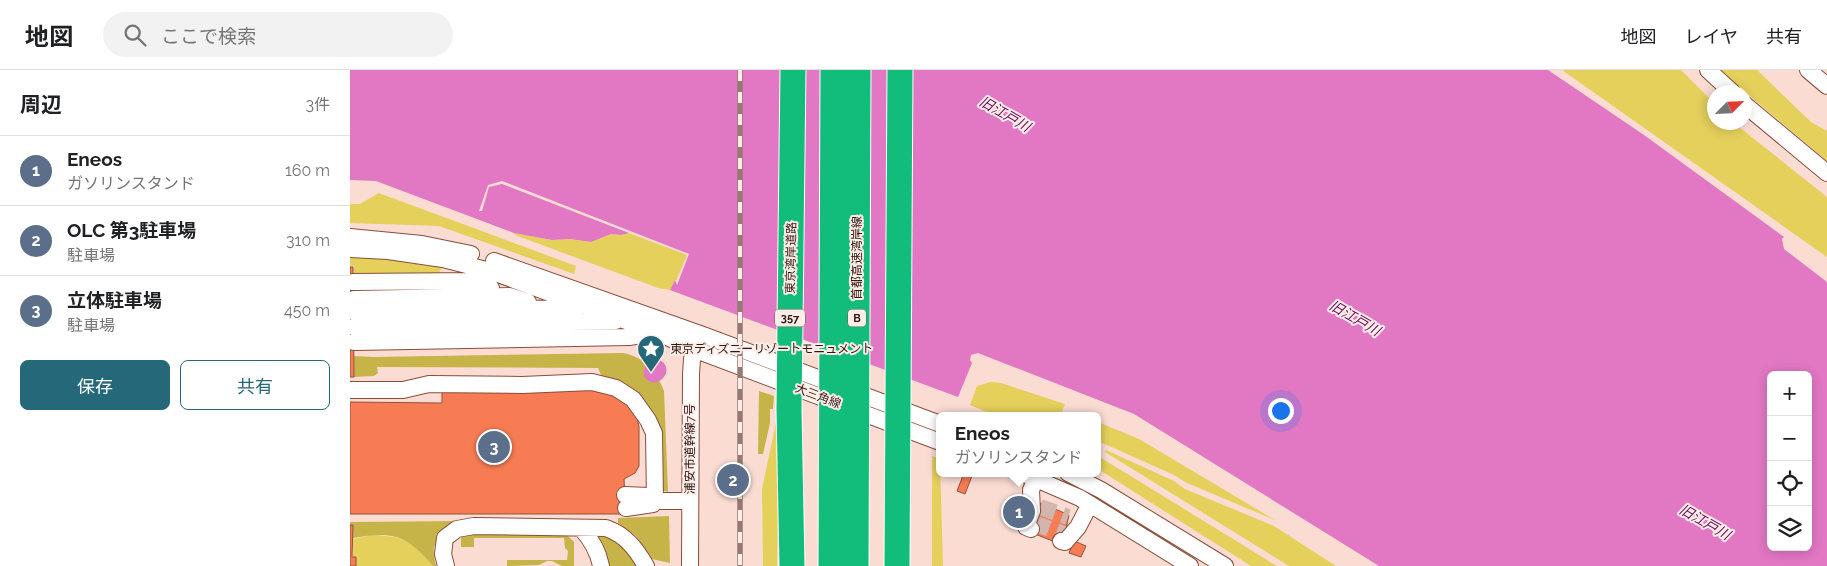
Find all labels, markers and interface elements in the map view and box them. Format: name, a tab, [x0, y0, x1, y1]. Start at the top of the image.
search box	[103, 12, 453, 57]
icon: search	[121, 21, 149, 49]
text: 地図	[25, 22, 73, 51]
text: ここで検索	[161, 25, 256, 47]
text: 地図	[1621, 26, 1657, 47]
text: レイヤ	[1685, 26, 1738, 47]
text: 共有	[1766, 26, 1802, 47]
north arrow	[1707, 85, 1752, 130]
text: 周辺	[20, 92, 62, 117]
water label: 旧江戸川	[977, 93, 1035, 136]
text: 3件	[305, 95, 330, 114]
text: Eneos	[67, 148, 122, 170]
text: 1	[32, 161, 40, 180]
text: 160 m	[285, 161, 330, 180]
text: ガソリンスタンド	[67, 174, 195, 193]
street label: 首都高速湾岸線	[850, 216, 864, 300]
text: OLC 第3駐車場	[67, 219, 196, 241]
street label: 東京湾岸道路	[783, 222, 799, 294]
text: 2	[31, 231, 41, 250]
text: 310 m	[286, 231, 330, 250]
text: 駐車場	[67, 246, 115, 265]
text: 立体駐車場	[67, 289, 162, 311]
water label: 旧江戸川	[1327, 297, 1385, 340]
text: 3	[32, 301, 40, 320]
text: 450 m	[284, 301, 330, 320]
road number: 357	[775, 310, 805, 326]
road number: B	[848, 310, 866, 326]
text: 駐車場	[67, 316, 115, 335]
place icon: 東京ディズニーリゾートモニュメント	[636, 334, 666, 373]
place label: 東京ディズニーリゾートモニュメント	[670, 342, 873, 356]
button: 保存	[20, 360, 170, 410]
button: 共有	[180, 360, 330, 410]
map controls	[1767, 371, 1812, 551]
button: +	[1767, 371, 1812, 416]
street label: 大三角線	[793, 381, 843, 411]
your location	[1268, 398, 1294, 424]
street label: 浦安市道幹線7号	[683, 404, 697, 494]
popup	[936, 412, 1101, 477]
button: −	[1767, 416, 1812, 461]
text: Eneos	[955, 422, 1010, 444]
pin: 3	[478, 428, 510, 466]
text: ガソリンスタンド	[955, 448, 1082, 467]
pin: 2	[717, 461, 749, 499]
button: locate	[1767, 461, 1812, 506]
pin: 1	[1003, 493, 1035, 531]
water label: 旧江戸川	[1677, 501, 1735, 544]
button: layers	[1767, 506, 1812, 551]

